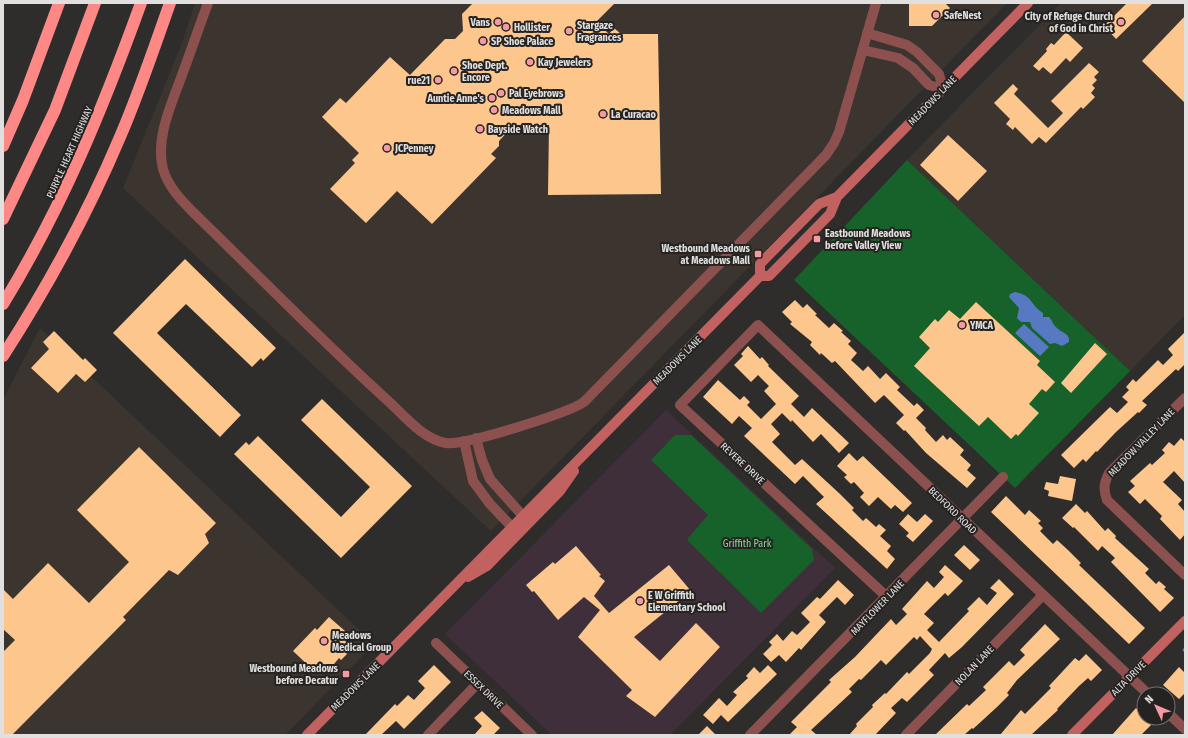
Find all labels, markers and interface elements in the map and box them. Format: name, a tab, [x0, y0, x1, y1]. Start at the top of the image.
marker: SafeNest	[931, 10, 941, 20]
place label: SafeNest	[944, 10, 982, 22]
place label: City of Refuge Church of God in Christ	[1025, 11, 1113, 35]
place label: Vans	[470, 17, 491, 29]
marker: Vans	[493, 17, 503, 27]
marker: City of Refuge Church of God in Christ	[1116, 17, 1126, 27]
place label: Stargaze Fragrances	[577, 20, 622, 44]
marker: Hollister	[501, 22, 511, 32]
place label: Hollister	[514, 22, 550, 34]
marker: Stargaze Fragrances	[564, 26, 574, 36]
marker: SP Shoe Palace	[478, 36, 488, 46]
place label: SP Shoe Palace	[491, 36, 553, 48]
marker: Kay Jewelers	[525, 57, 535, 67]
place label: Kay Jewelers	[538, 57, 592, 69]
place label: Shoe Dept. Encore	[462, 60, 508, 84]
marker: Shoe Dept. Encore	[449, 66, 459, 76]
street label: MEADOWS LANE	[906, 73, 960, 128]
place label: rue21	[408, 75, 430, 87]
marker: rue21	[433, 75, 443, 85]
marker: Pal Eyebrows	[496, 88, 506, 98]
place label: Pal Eyebrows	[509, 88, 564, 100]
place label: Auntie Anne's	[426, 93, 485, 105]
marker: Auntie Anne's	[487, 93, 497, 103]
street label: PURPLE HEART HIGHWAY	[44, 105, 96, 200]
marker: Meadows Mall	[489, 105, 499, 115]
place label: Meadows Mall	[502, 105, 561, 117]
marker: La Curacao	[598, 109, 608, 119]
place label: La Curacao	[611, 109, 656, 121]
marker: Bayside Watch	[475, 124, 485, 134]
place label: Bayside Watch	[488, 124, 548, 136]
marker: JCPenney	[382, 143, 392, 153]
place label: JCPenney	[394, 143, 434, 155]
place label: Eastbound Meadows before Valley View	[825, 228, 911, 252]
marker: Eastbound Meadows before Valley View	[812, 234, 822, 244]
place label: Westbound Meadows at Meadows Mall	[661, 243, 751, 267]
marker: Westbound Meadows at Meadows Mall	[753, 249, 763, 259]
marker: YMCA	[957, 320, 967, 330]
place label: YMCA	[969, 320, 994, 332]
street label: MEADOWS LANE	[651, 334, 705, 388]
street label: MEADOW VALLEY LANE	[1106, 406, 1178, 479]
street label: REVERE DRIVE	[718, 440, 767, 487]
street label: BEDFORD ROAD	[926, 485, 979, 537]
park label: Griffith Park	[723, 538, 772, 550]
street label: MAYFLOWER LANE	[848, 577, 907, 638]
place label: E W Griffith Elementary School	[648, 590, 726, 614]
marker: E W Griffith Elementary School	[635, 596, 645, 606]
place label: Meadows Medical Group	[332, 630, 392, 654]
marker: Meadows Medical Group	[319, 636, 329, 646]
street label: NOLAN LANE	[953, 643, 997, 688]
street label: ALTA DRIVE	[1109, 659, 1149, 699]
street label: MEADOWS LANE	[329, 660, 383, 714]
place label: Westbound Meadows before Decatur	[249, 663, 339, 687]
street label: ESSEX DRIVE	[461, 668, 506, 712]
marker: Westbound Meadows before Decatur	[341, 669, 351, 679]
north arrow	[1136, 686, 1176, 726]
text: N	[1142, 693, 1156, 706]

